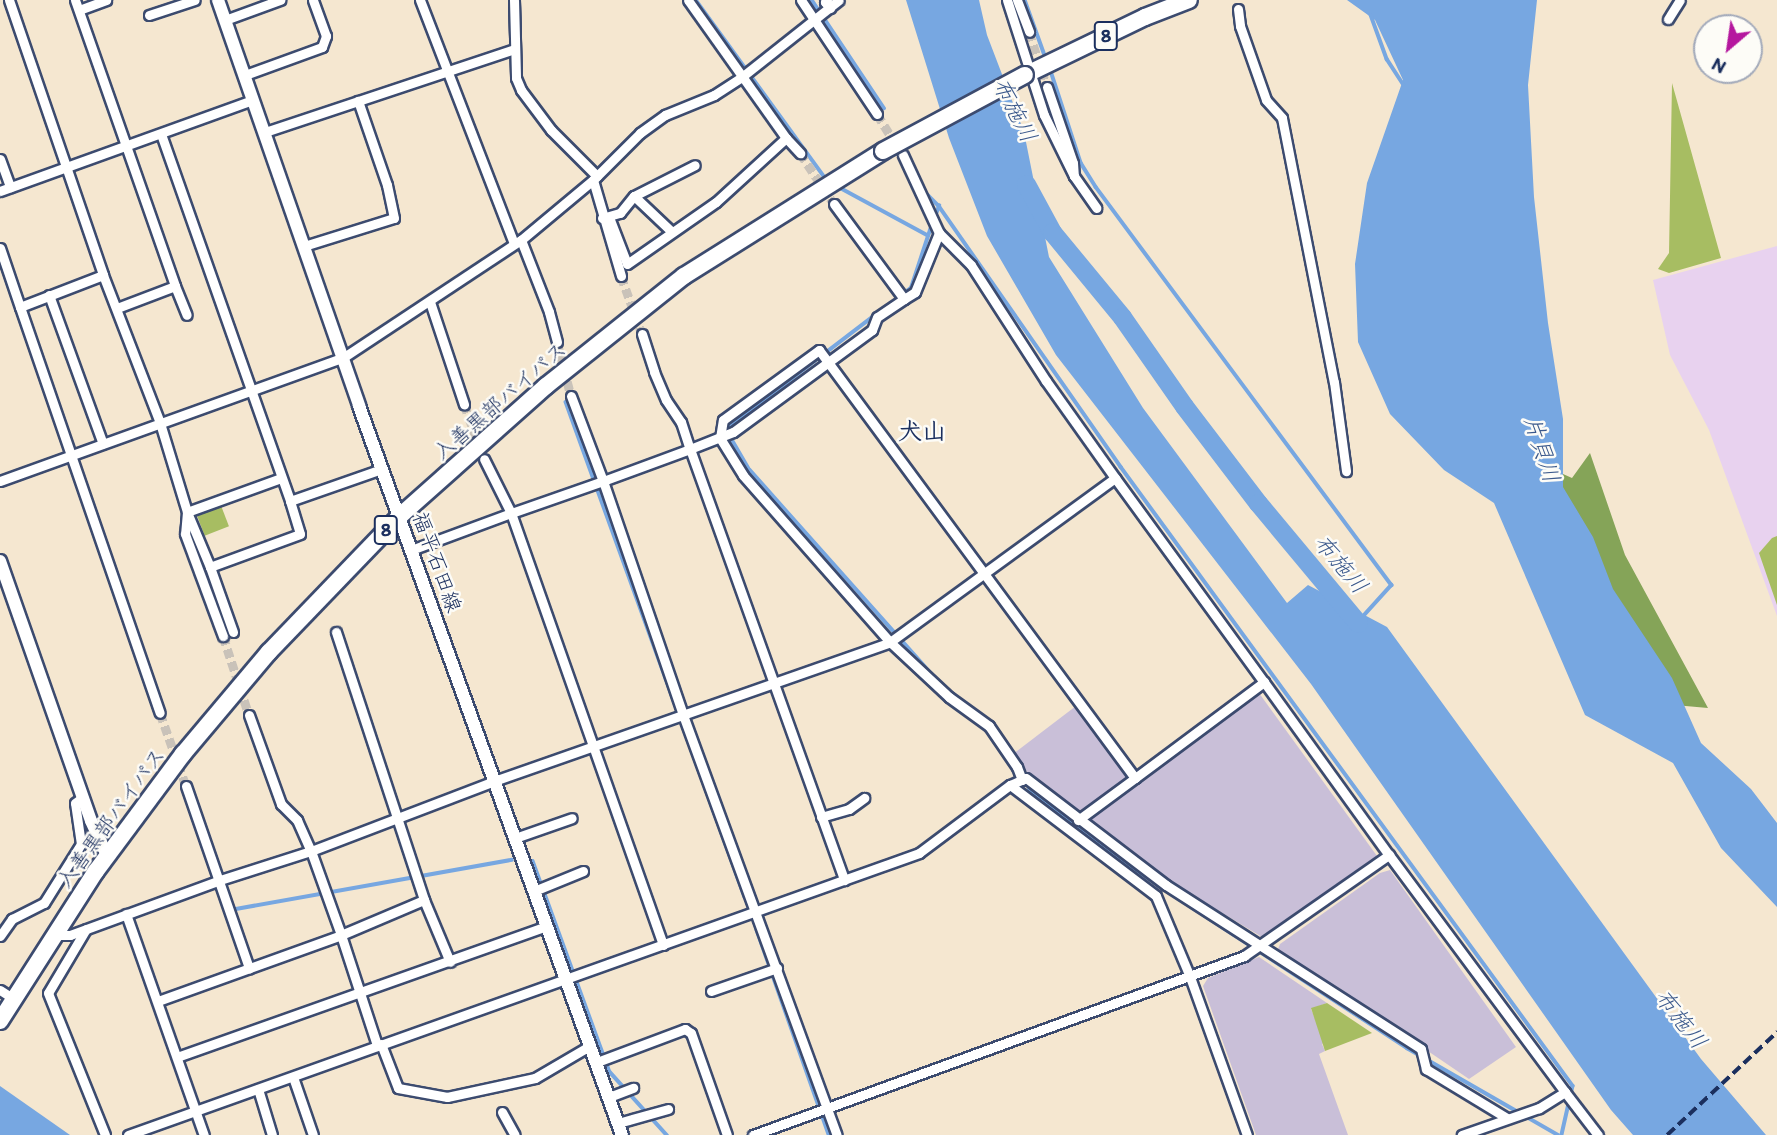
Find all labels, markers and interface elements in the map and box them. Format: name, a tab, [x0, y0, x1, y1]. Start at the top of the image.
north arrow	[1693, 14, 1763, 84]
road number: 8	[1094, 20, 1118, 52]
text: N	[1707, 53, 1730, 79]
water label: 布施川	[987, 73, 1043, 147]
street label: 入善黒部バイパス	[428, 336, 572, 466]
water label: 片貝川	[1518, 412, 1566, 486]
district label: 犬山	[898, 417, 946, 445]
street label: 福平石田線	[407, 508, 467, 616]
road number: 8	[374, 514, 398, 545]
water label: 布施川	[1308, 529, 1374, 599]
street label: 入善黒部バイパス	[51, 743, 171, 893]
water label: 布施川	[1649, 983, 1713, 1055]

